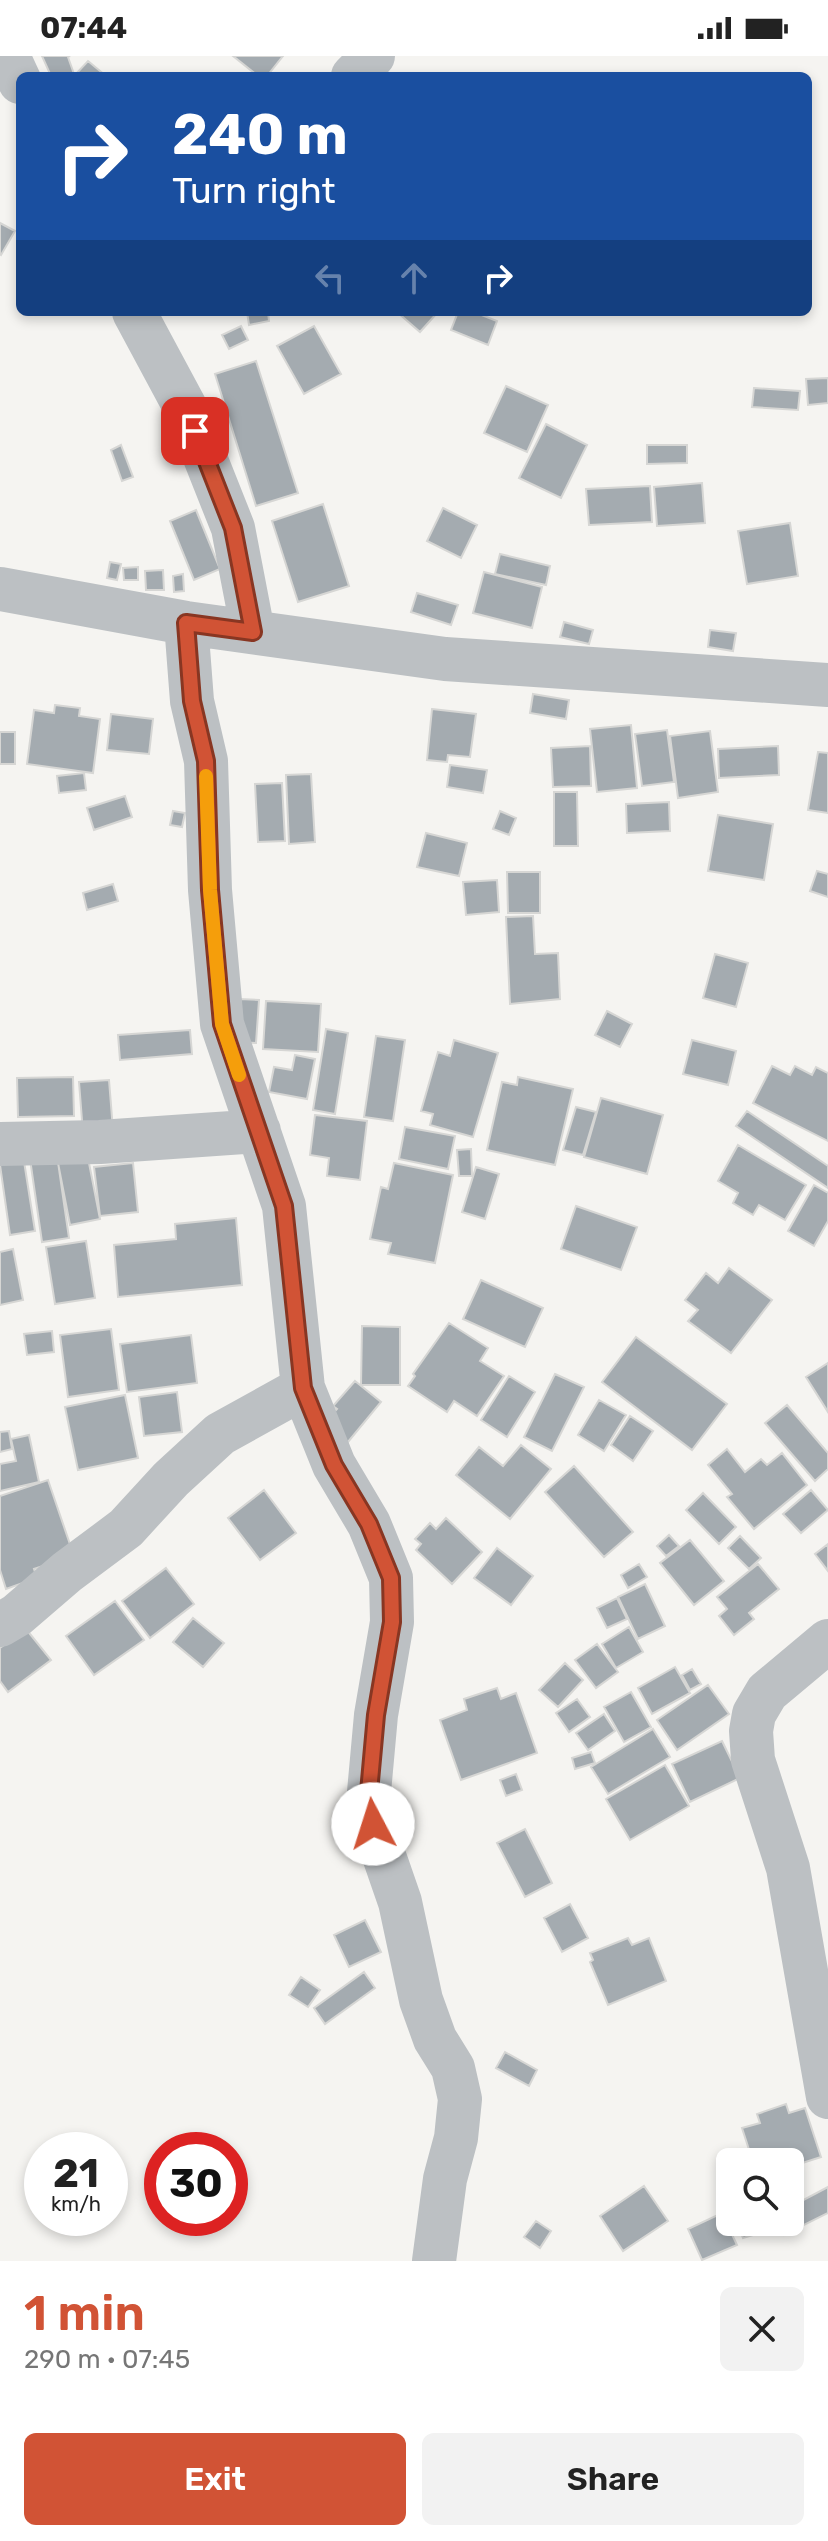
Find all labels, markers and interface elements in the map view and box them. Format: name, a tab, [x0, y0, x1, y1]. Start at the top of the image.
text: 07:44	[40, 10, 127, 46]
text: 240 m	[172, 102, 348, 168]
icon: right	[40, 104, 144, 208]
text: Turn right	[172, 169, 336, 212]
icon: left	[308, 256, 352, 300]
icon: ahead	[392, 256, 436, 300]
icon: right	[476, 256, 520, 300]
pin	[161, 397, 229, 465]
icon: arrive	[173, 409, 217, 453]
position arrow	[331, 1782, 415, 1866]
speed limit sign: 30	[144, 2132, 248, 2236]
map controls	[716, 2148, 804, 2236]
button: search	[716, 2148, 804, 2236]
text: 21	[53, 2150, 99, 2197]
text: km/h	[51, 2192, 101, 2216]
text: 1 min	[24, 2285, 145, 2342]
button: close	[720, 2287, 804, 2371]
text: 290 m · 07:45	[24, 2344, 190, 2375]
button: Exit	[24, 2433, 406, 2525]
button: Share	[422, 2433, 804, 2525]

